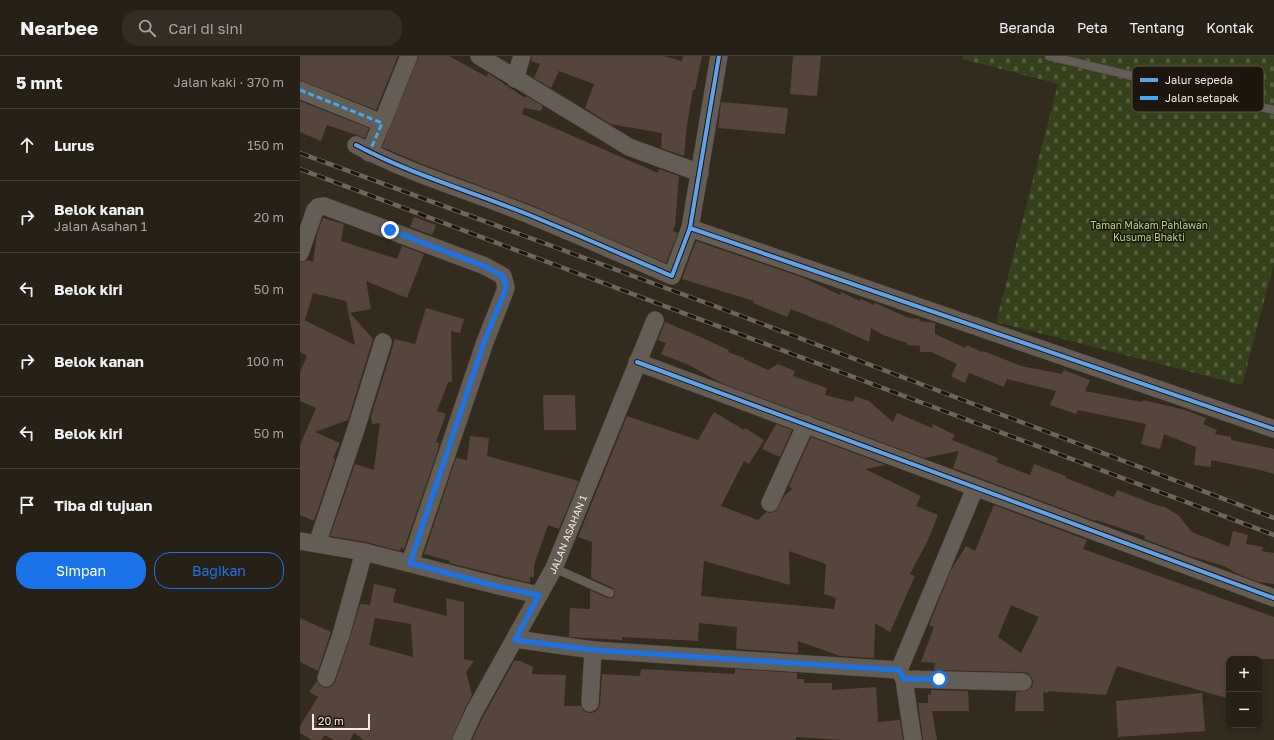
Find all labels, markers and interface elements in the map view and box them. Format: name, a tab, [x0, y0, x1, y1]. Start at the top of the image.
search box	[122, 10, 402, 46]
text: Nearbee	[20, 16, 98, 39]
icon: search	[136, 17, 158, 39]
text: Cari di sini	[168, 19, 243, 37]
text: Beranda	[999, 19, 1055, 36]
text: Peta	[1077, 19, 1108, 36]
text: Tentang	[1130, 19, 1184, 36]
text: Kontak	[1206, 19, 1254, 36]
legend	[1132, 66, 1264, 112]
text: 5 mnt	[16, 72, 63, 93]
text: Jalur sepeda	[1165, 73, 1233, 86]
text: Jalan kaki · 370 m	[174, 74, 284, 90]
text: Jalan setapak	[1165, 91, 1239, 104]
icon: ahead	[16, 134, 38, 156]
text: Lurus	[54, 136, 95, 154]
text: 150 m	[247, 137, 284, 153]
text: Belok kanan	[54, 200, 144, 218]
icon: right	[16, 206, 38, 228]
text: 20 m	[254, 209, 284, 225]
text: Jalan Asahan 1	[54, 218, 147, 234]
park label: Taman Makam Pahlawan Kusuma Bhakti	[1090, 219, 1208, 243]
route end	[381, 221, 399, 239]
icon: left	[16, 278, 38, 300]
text: Belok kiri	[54, 280, 123, 298]
text: 50 m	[254, 281, 284, 297]
icon: right	[16, 350, 38, 372]
text: Belok kanan	[54, 352, 144, 370]
text: 100 m	[247, 353, 284, 369]
icon: left	[16, 422, 38, 444]
text: Belok kiri	[54, 424, 123, 442]
text: 50 m	[254, 425, 284, 441]
street label: JALAN ASAHAN 1	[546, 493, 589, 576]
icon: arrive	[16, 494, 38, 516]
text: Tiba di tujuan	[54, 496, 152, 514]
button: Simpan	[16, 552, 146, 589]
button: Bagikan	[154, 552, 284, 589]
map controls	[1226, 656, 1262, 728]
button: +	[1226, 656, 1262, 692]
route start	[930, 670, 948, 688]
button: −	[1226, 692, 1262, 728]
scale bar	[312, 712, 370, 731]
text: 20 m	[318, 714, 344, 727]

